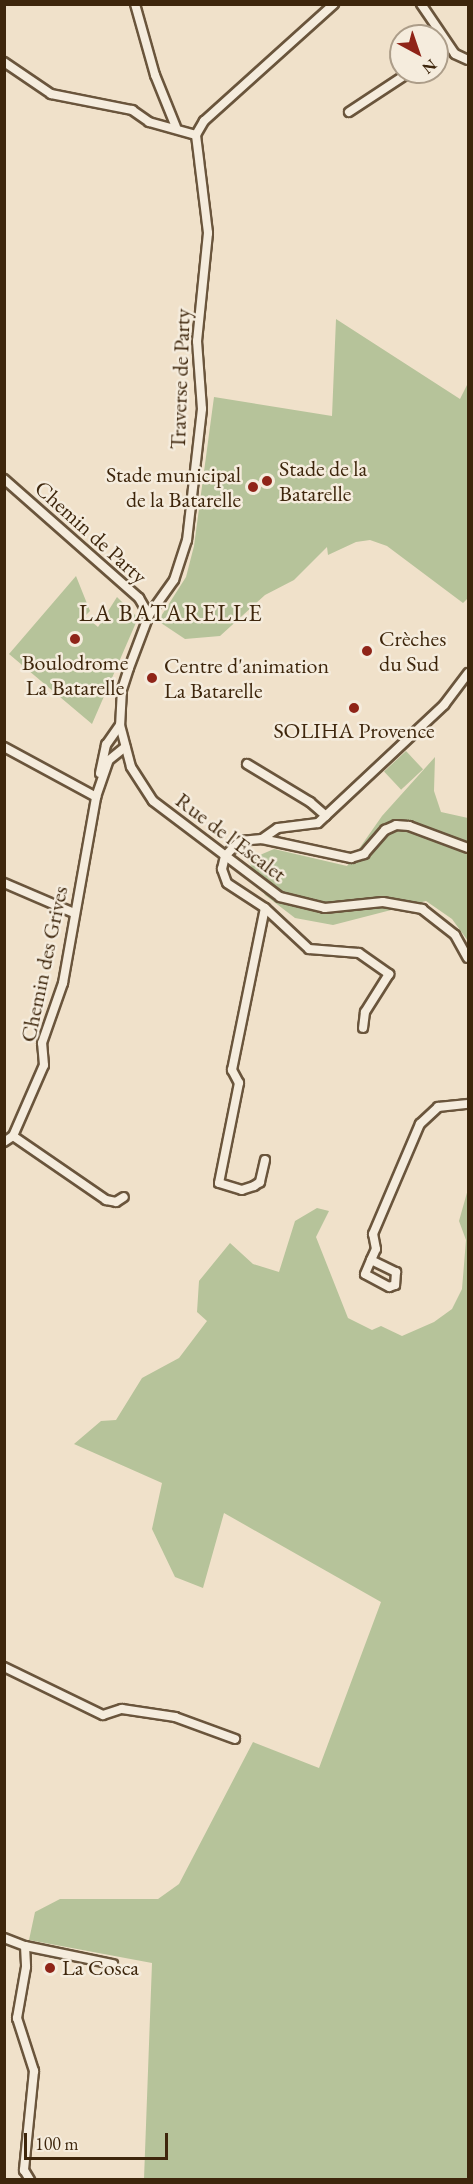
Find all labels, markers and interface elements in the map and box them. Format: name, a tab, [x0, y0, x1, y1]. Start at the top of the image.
north arrow	[389, 24, 449, 84]
text: N	[418, 54, 441, 79]
street label: Traverse de Party	[164, 308, 196, 450]
place label: Stade de la Batarelle	[279, 455, 367, 506]
place label: Stade municipal de la Batarelle	[106, 461, 241, 512]
marker: Stade de la Batarelle	[260, 474, 274, 488]
street label: Chemin de Party	[29, 475, 153, 589]
marker: Stade municipal de la Batarelle	[246, 480, 260, 494]
district label: LA BATARELLE	[79, 599, 263, 627]
place label: Crèches du Sud	[379, 625, 446, 676]
marker: Boulodrome La Batarelle	[68, 632, 82, 646]
marker: Crèches du Sud	[360, 644, 374, 658]
place label: Boulodrome La Batarelle	[22, 649, 128, 700]
place label: Centre d'animation La Batarelle	[164, 652, 329, 704]
marker: Centre d'animation La Batarelle	[145, 671, 159, 685]
marker: SOLIHA Provence	[347, 701, 361, 715]
place label: SOLIHA Provence	[273, 718, 435, 744]
street label: Rue de l'Escalet	[170, 787, 292, 887]
street label: Chemin des Grives	[15, 884, 73, 1044]
place label: La Cosca	[62, 1955, 139, 1981]
marker: La Cosca	[43, 1961, 57, 1975]
scale bar	[27, 2121, 171, 2159]
text: 100 m	[35, 2132, 79, 2155]

